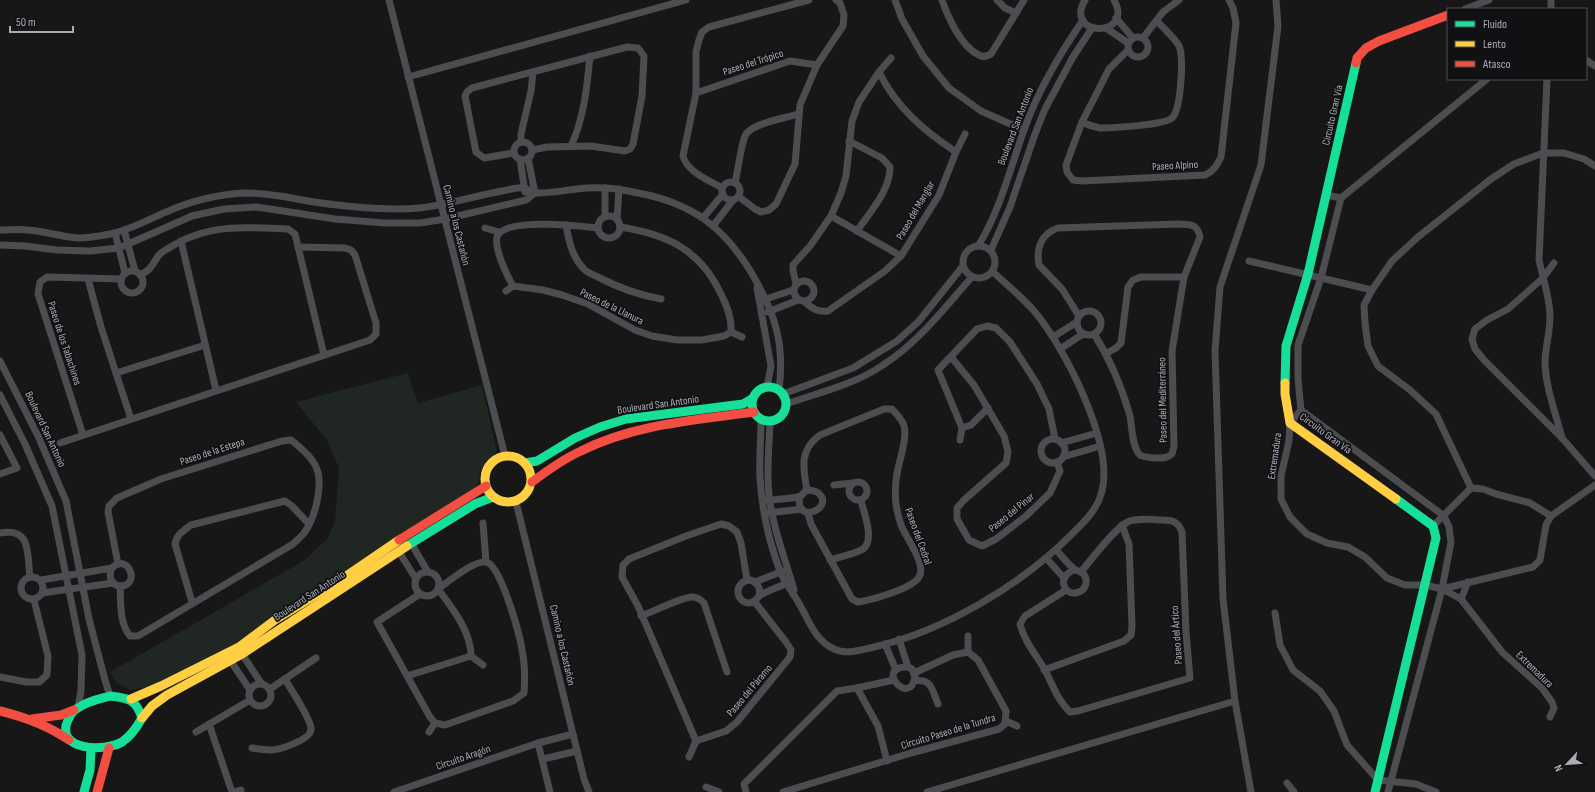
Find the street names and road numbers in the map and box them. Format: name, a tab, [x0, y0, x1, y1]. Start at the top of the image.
street label: Paseo del Trópico	[721, 46, 786, 78]
street label: Circuito Gran Vía	[1319, 84, 1346, 146]
street label: Boulevard San Antonio	[995, 85, 1036, 167]
street label: Paseo Alpino	[1152, 158, 1199, 173]
street label: Paseo del Manglar	[893, 179, 937, 242]
street label: Camino a los Castañón	[440, 183, 473, 267]
street label: Paseo de la Llanura	[578, 285, 646, 327]
street label: Paseo de los Tabachines	[45, 300, 84, 387]
street label: Paseo del Mediterráneo	[1155, 357, 1170, 443]
street label: Boulevard San Antonio	[22, 389, 69, 470]
street label: Boulevard San Antonio	[616, 392, 700, 417]
street label: Circuito Gran Vía	[1297, 410, 1354, 457]
street label: Extremadura	[1265, 432, 1284, 480]
street label: Paseo de la Estepa	[178, 435, 246, 468]
street label: Paseo del Pinar	[986, 490, 1037, 535]
street label: Paseo del Cedral	[902, 506, 935, 566]
street label: Boulevard San Antonio	[271, 567, 348, 623]
street label: Camino a los Castañón	[547, 603, 578, 687]
street label: Paseo del Ártico	[1168, 605, 1185, 665]
street label: Extremadura	[1513, 648, 1556, 690]
street label: Paseo del Páramo	[724, 661, 775, 719]
street label: Circuito Paseo de la Tundra	[899, 711, 997, 752]
street label: Circuito Aragón	[434, 742, 492, 773]

